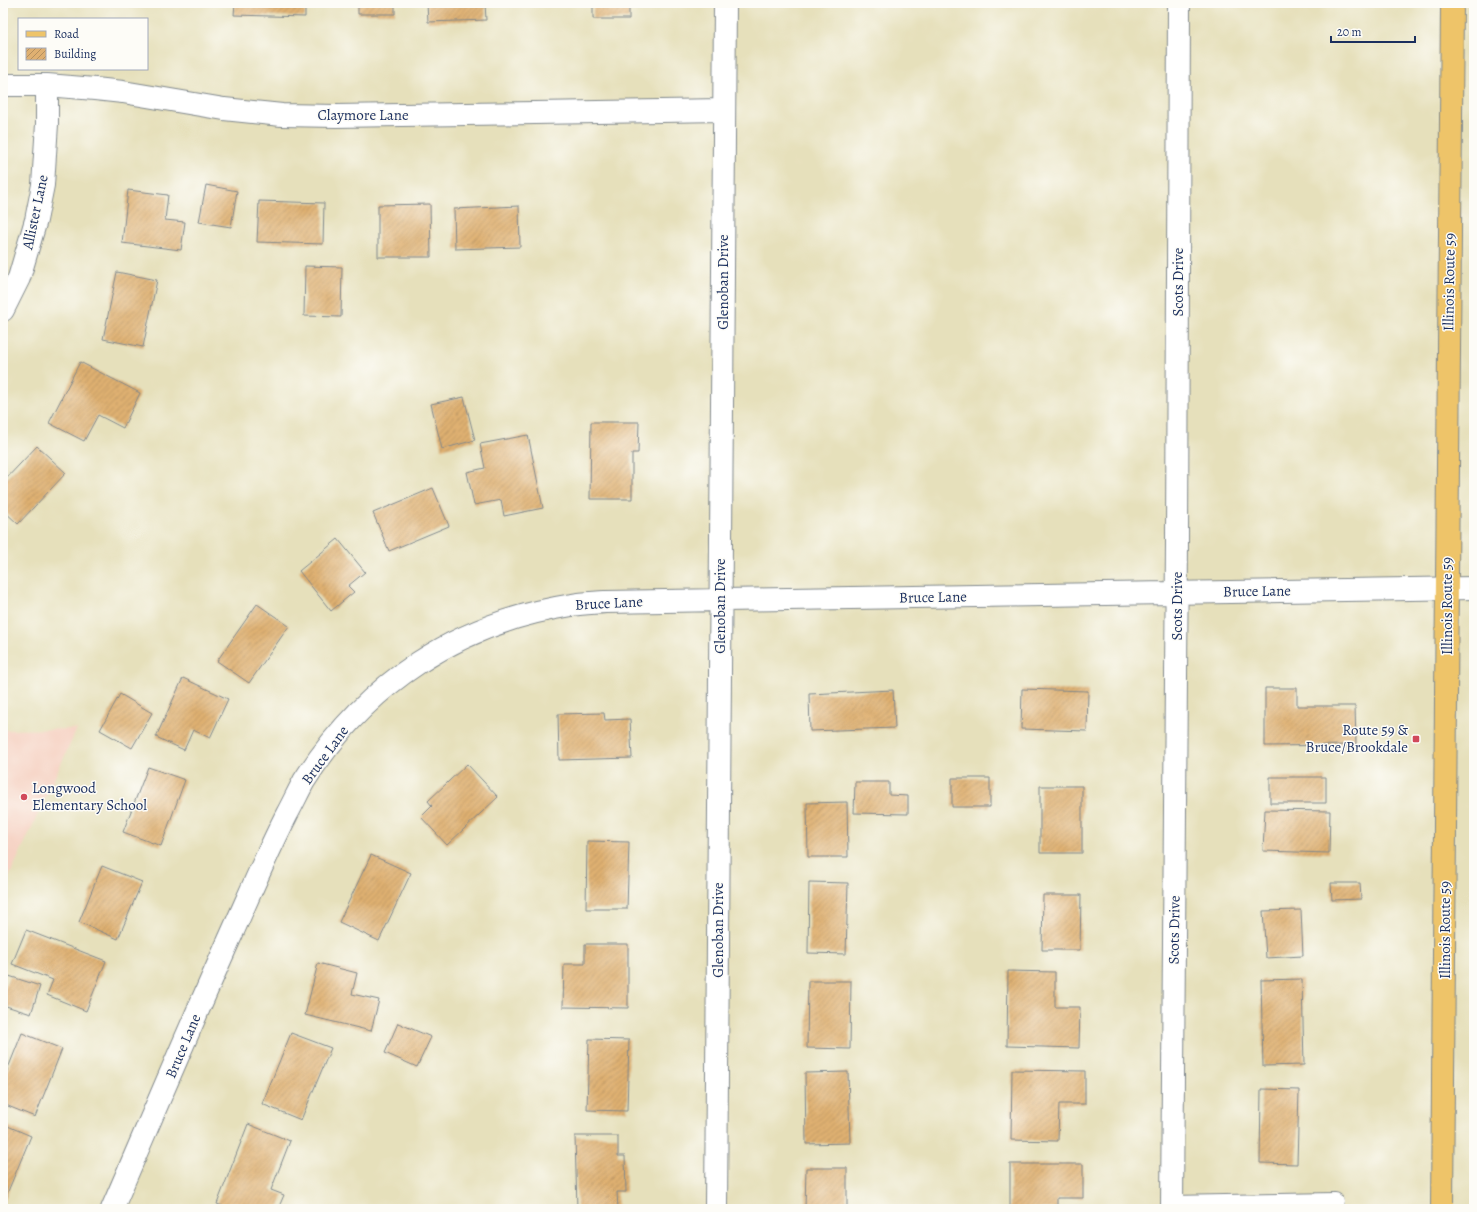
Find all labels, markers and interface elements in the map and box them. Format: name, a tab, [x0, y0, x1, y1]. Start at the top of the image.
legend	[18, 18, 148, 70]
scale bar	[1331, 18, 1415, 44]
text: 20 m	[1337, 24, 1361, 40]
text: Road	[54, 26, 80, 42]
text: Building	[54, 46, 96, 62]
street label: Claymore Lane	[317, 105, 409, 125]
street label: Allister Lane	[17, 173, 53, 252]
street label: Illinois Route 59	[1438, 233, 1460, 331]
street label: Glenoban Drive	[713, 234, 733, 330]
street label: Scots Drive	[1168, 247, 1188, 316]
street label: Illinois Route 59	[1437, 557, 1457, 655]
street label: Glenoban Drive	[710, 558, 730, 654]
street label: Scots Drive	[1167, 571, 1187, 640]
street label: Bruce Lane	[1223, 580, 1291, 602]
street label: Bruce Lane	[899, 586, 967, 608]
street label: Bruce Lane	[575, 591, 644, 615]
place label: Route 59 & Bruce/Brookdale	[1306, 720, 1408, 757]
street label: Bruce Lane	[297, 721, 353, 788]
marker: Route 59 & Bruce/Brookdale	[1411, 734, 1421, 744]
place label: Longwood Elementary School	[32, 778, 147, 815]
marker: Longwood Elementary School	[19, 792, 29, 802]
street label: Illinois Route 59	[1435, 881, 1455, 979]
street label: Glenoban Drive	[708, 882, 728, 978]
street label: Scots Drive	[1163, 895, 1185, 965]
street label: Bruce Lane	[161, 1011, 206, 1081]

